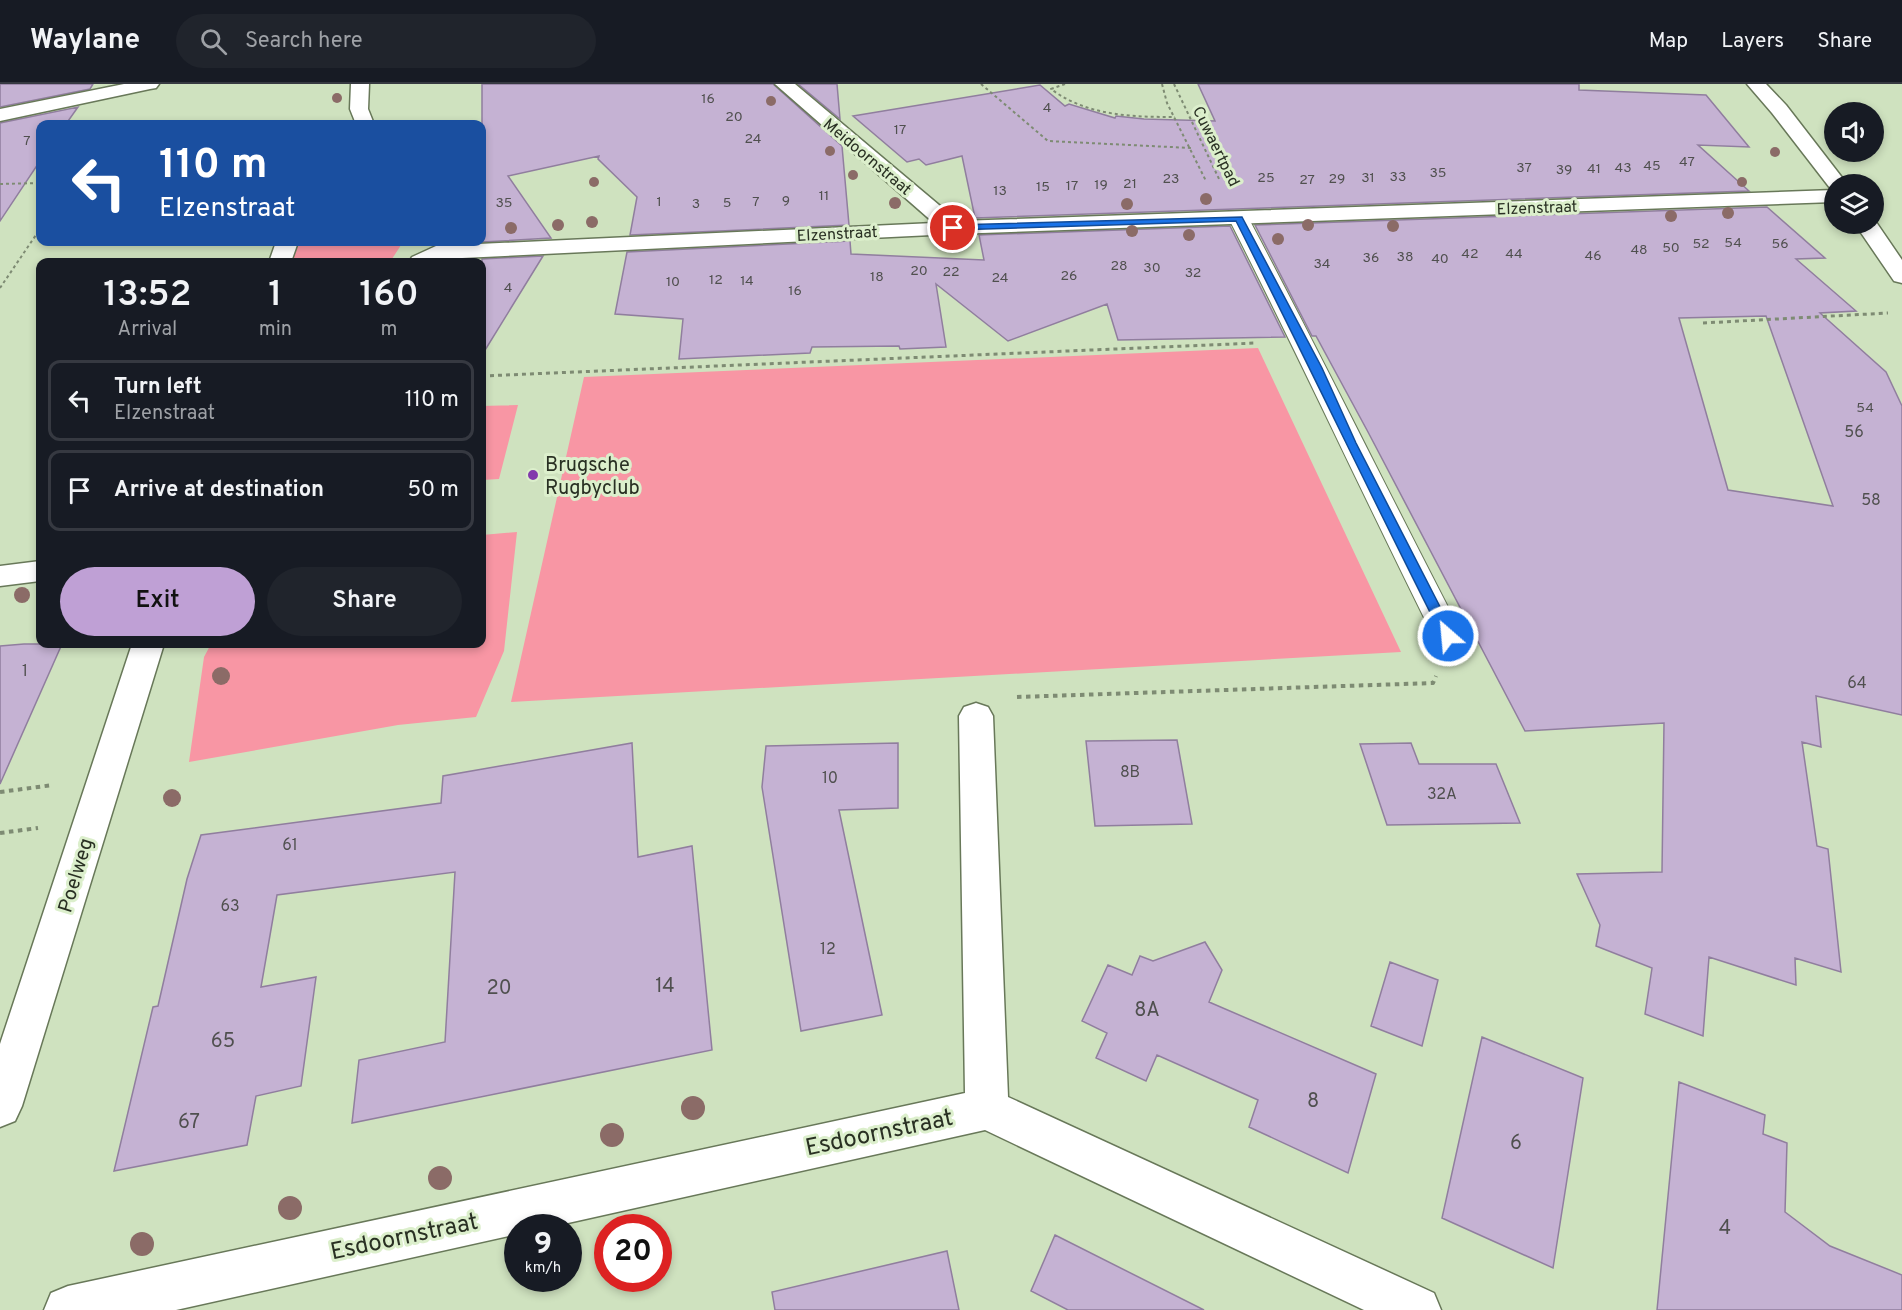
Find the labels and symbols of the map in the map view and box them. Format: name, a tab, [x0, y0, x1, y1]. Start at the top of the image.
house number: 16	[701, 91, 715, 108]
house number: 4	[1043, 100, 1051, 117]
street label: Cuwaertpad	[1187, 103, 1243, 190]
house number: 20	[725, 109, 743, 126]
street label: Meidoornstraat	[818, 115, 915, 200]
house number: 17	[894, 122, 906, 139]
house number: 24	[744, 131, 762, 148]
house number: 7	[23, 133, 31, 150]
house number: 47	[1679, 154, 1695, 171]
house number: 45	[1643, 158, 1661, 175]
house number: 37	[1516, 160, 1532, 177]
house number: 43	[1614, 160, 1632, 177]
house number: 41	[1587, 161, 1601, 178]
house number: 39	[1556, 162, 1572, 179]
house number: 35	[1429, 165, 1447, 182]
house number: 33	[1390, 169, 1406, 186]
house number: 25	[1257, 170, 1275, 187]
house number: 31	[1361, 170, 1375, 187]
house number: 23	[1163, 171, 1180, 188]
house number: 29	[1329, 171, 1345, 188]
house number: 27	[1299, 172, 1315, 189]
house number: 21	[1123, 176, 1137, 193]
house number: 19	[1094, 177, 1108, 194]
house number: 17	[1066, 178, 1078, 195]
house number: 15	[1036, 179, 1050, 196]
house number: 13	[993, 183, 1007, 200]
house number: 11	[819, 188, 829, 205]
house number: 9	[782, 193, 790, 210]
house number: 1	[656, 194, 662, 211]
house number: 7	[752, 194, 760, 211]
house number: 35	[495, 195, 513, 212]
house number: 5	[723, 195, 731, 212]
house number: 3	[692, 196, 700, 213]
street label: Elzenstraat	[1496, 198, 1578, 220]
pin	[927, 202, 978, 253]
street label: Elzenstraat	[796, 223, 878, 247]
house number: 54	[1724, 235, 1742, 252]
house number: 52	[1692, 236, 1710, 253]
house number: 56	[1771, 236, 1789, 253]
house number: 50	[1662, 240, 1680, 257]
house number: 48	[1630, 242, 1648, 259]
house number: 42	[1461, 246, 1479, 263]
house number: 44	[1505, 246, 1523, 263]
house number: 46	[1584, 248, 1602, 265]
house number: 38	[1397, 249, 1413, 266]
house number: 36	[1363, 250, 1379, 267]
house number: 40	[1431, 251, 1449, 268]
house number: 34	[1313, 256, 1331, 273]
house number: 28	[1110, 258, 1128, 275]
house number: 30	[1143, 260, 1161, 277]
house number: 20	[910, 263, 928, 280]
house number: 22	[942, 264, 960, 281]
house number: 32	[1185, 265, 1201, 282]
house number: 26	[1061, 268, 1077, 285]
house number: 18	[870, 269, 884, 286]
house number: 24	[991, 270, 1009, 287]
house number: 12	[709, 272, 723, 289]
house number: 14	[740, 273, 754, 290]
house number: 10	[666, 274, 680, 291]
house number: 4	[504, 280, 512, 297]
house number: 16	[788, 283, 802, 300]
house number: 54	[1856, 400, 1874, 417]
house number: 56	[1844, 423, 1864, 443]
place label: Brugsche Rugbyclub	[545, 453, 640, 502]
marker: Brugsche Rugbyclub	[526, 468, 540, 482]
house number: 58	[1861, 491, 1881, 511]
position arrow	[1416, 604, 1480, 668]
house number: 1	[22, 662, 28, 682]
house number: 64	[1847, 674, 1867, 694]
house number: 8B	[1120, 763, 1140, 783]
house number: 10	[822, 769, 838, 789]
house number: 32A	[1427, 785, 1457, 805]
street label: Poelweg	[53, 835, 101, 916]
house number: 61	[282, 836, 298, 856]
house number: 63	[220, 897, 240, 917]
house number: 12	[820, 940, 836, 960]
house number: 14	[655, 974, 675, 1000]
house number: 20	[486, 976, 512, 1002]
house number: 8A	[1134, 998, 1160, 1024]
house number: 65	[211, 1029, 235, 1055]
house number: 8	[1307, 1089, 1319, 1115]
street label: Esdoornstraat	[803, 1104, 956, 1164]
house number: 67	[178, 1110, 200, 1136]
house number: 6	[1510, 1131, 1522, 1157]
street label: Esdoornstraat	[328, 1208, 481, 1268]
speed limit sign: 20	[594, 1214, 672, 1292]
house number: 4	[1719, 1216, 1731, 1242]

